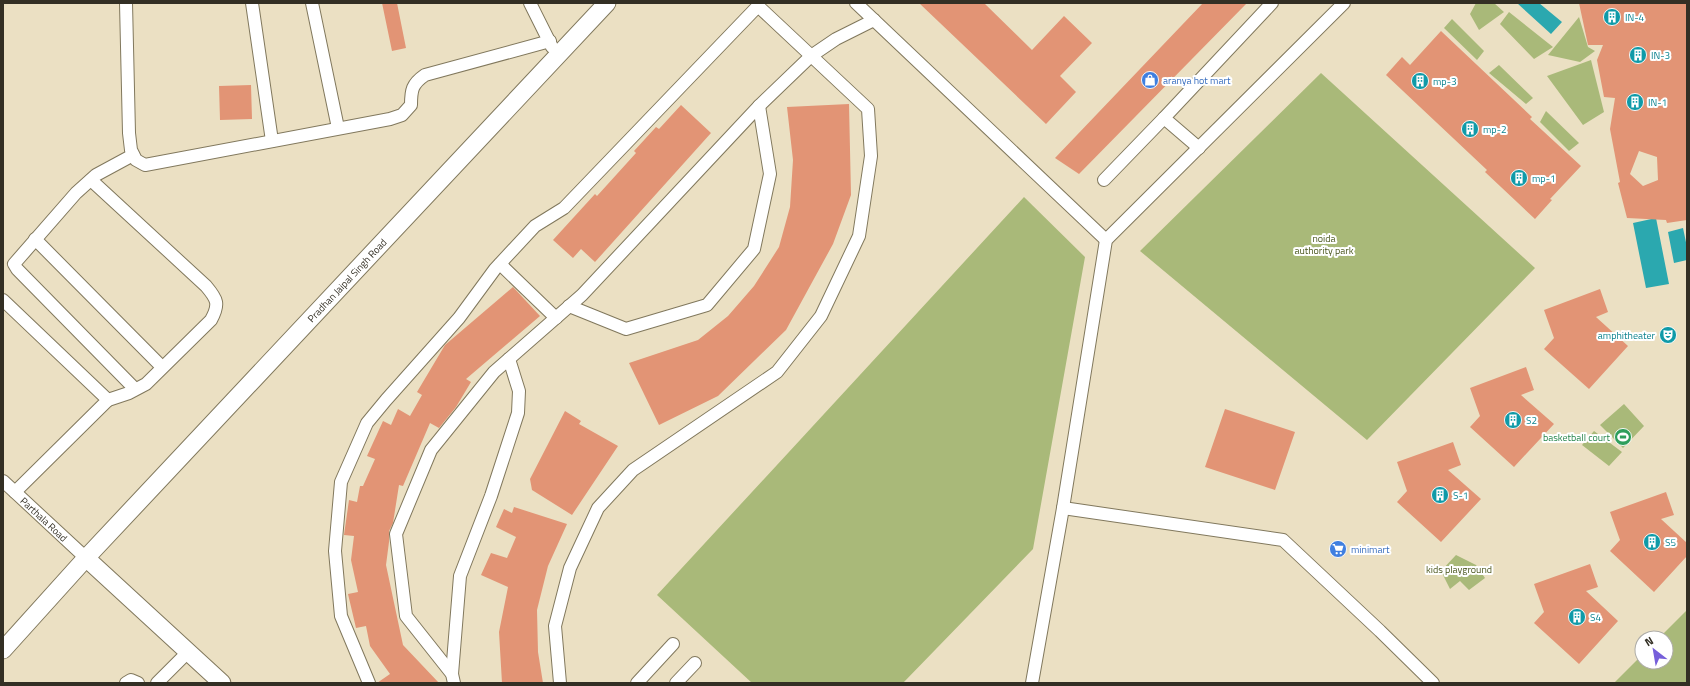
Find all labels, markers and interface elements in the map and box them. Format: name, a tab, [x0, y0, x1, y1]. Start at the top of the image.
building icon: IN-4	[1602, 7, 1622, 27]
place label: IN-4	[1625, 10, 1645, 25]
building icon: IN-3	[1628, 45, 1648, 65]
place label: IN-3	[1651, 48, 1670, 63]
shop icon: aranya hot mart	[1140, 70, 1160, 90]
building icon: mp-3	[1410, 71, 1430, 91]
place label: aranya hot mart	[1163, 73, 1231, 88]
place label: mp-3	[1433, 74, 1457, 89]
building icon: IN-1	[1625, 92, 1645, 112]
place label: IN-1	[1648, 95, 1667, 110]
building icon: mp-2	[1460, 119, 1480, 139]
place label: mp-2	[1483, 122, 1507, 137]
building icon: mp-1	[1509, 168, 1529, 188]
place label: mp-1	[1532, 171, 1556, 186]
park label: noida authority park	[1294, 231, 1354, 258]
street label: Pradhan Jaipal Singh Road	[304, 235, 390, 325]
theatre icon: amphitheater	[1658, 325, 1678, 345]
place label: amphitheater	[1598, 328, 1656, 343]
building icon: S2	[1503, 410, 1523, 430]
place label: S2	[1526, 413, 1537, 428]
sports icon: basketball court	[1613, 427, 1633, 447]
place label: basketball court	[1543, 430, 1610, 445]
building icon: S-1	[1430, 485, 1450, 505]
place label: S-1	[1453, 488, 1468, 503]
street label: Parthala Road	[17, 493, 71, 545]
building icon: S5	[1642, 532, 1662, 552]
place label: S5	[1665, 535, 1676, 550]
supermarket icon: minimart	[1328, 539, 1348, 559]
place label: minimart	[1351, 542, 1390, 557]
park label: kids playground	[1426, 562, 1492, 577]
building icon: S4	[1567, 607, 1587, 627]
place label: S4	[1590, 610, 1601, 625]
north arrow	[1634, 630, 1674, 670]
text: N	[1641, 633, 1656, 650]

